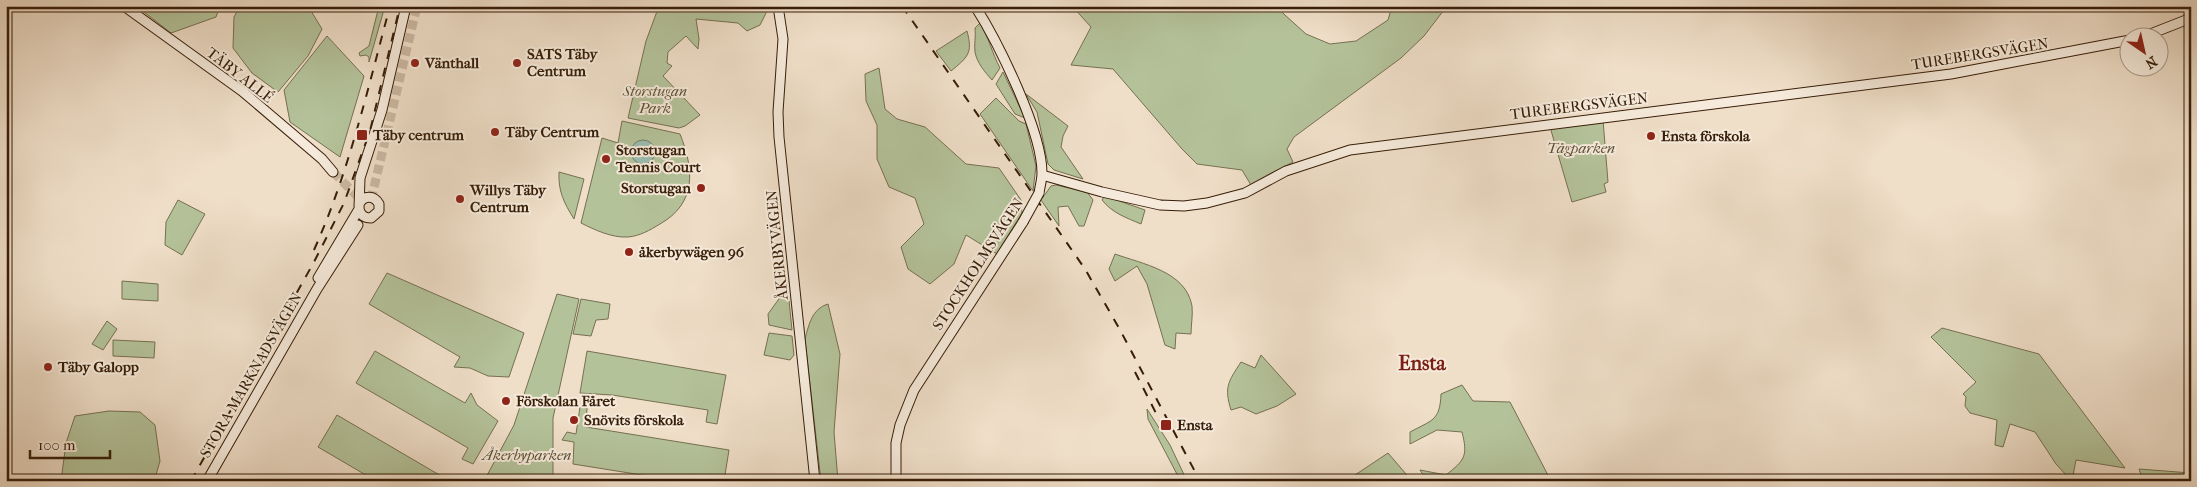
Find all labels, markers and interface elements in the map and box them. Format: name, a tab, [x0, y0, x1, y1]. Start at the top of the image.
north arrow	[2120, 28, 2170, 78]
street label: TUREBERGSVÄGEN	[1910, 34, 2051, 74]
street label: TÄBY ALLÉ	[203, 43, 277, 107]
place label: SATS Täby Centrum	[527, 45, 598, 80]
text: N	[2142, 52, 2160, 73]
place label: Vänthall	[424, 54, 480, 72]
marker: Vänthall	[409, 57, 421, 69]
marker: SATS Täby Centrum	[511, 57, 523, 69]
park label: Storstugan Park	[622, 82, 687, 117]
street label: TUREBERGSVÄGEN	[1509, 89, 1650, 123]
place label: Täby Centrum	[504, 123, 600, 141]
place label: Täby centrum	[372, 126, 464, 144]
marker: Täby Centrum	[489, 126, 501, 138]
place label: Ensta förskola	[1661, 127, 1751, 145]
marker: Täby centrum	[355, 128, 369, 142]
marker: Ensta förskola	[1645, 130, 1657, 142]
park label: Tågparken	[1547, 139, 1615, 157]
place label: Storstugan Tennis Court	[615, 141, 701, 176]
marker: Storstugan Tennis Court	[600, 153, 612, 165]
place label: Storstugan	[621, 179, 691, 197]
place label: Willys Täby Centrum	[469, 181, 547, 216]
marker: Storstugan	[695, 182, 707, 194]
street label: ÅKERBYVÄGEN	[762, 189, 792, 302]
marker: Willys Täby Centrum	[454, 193, 466, 205]
street label: STOCKHOLMSVÄGEN	[928, 194, 1028, 334]
place label: åkerbywägen 96	[639, 243, 745, 261]
marker: åkerbywägen 96	[623, 246, 635, 258]
street label: STORA MARKNADSVÄGEN	[196, 289, 306, 461]
district label: Ensta	[1398, 352, 1447, 375]
place label: Täby Galopp	[57, 358, 139, 376]
marker: Täby Galopp	[42, 361, 54, 373]
place label: Förskolan Fåret	[515, 392, 616, 410]
marker: Förskolan Fåret	[500, 395, 512, 407]
place label: Snövits förskola	[584, 411, 685, 429]
marker: Snövits förskola	[568, 414, 580, 426]
place label: Ensta	[1177, 416, 1214, 434]
marker: Ensta	[1159, 418, 1173, 432]
scale bar	[30, 427, 110, 459]
text: 100 m	[38, 436, 76, 454]
park label: Åkerbyparken	[481, 446, 571, 464]

